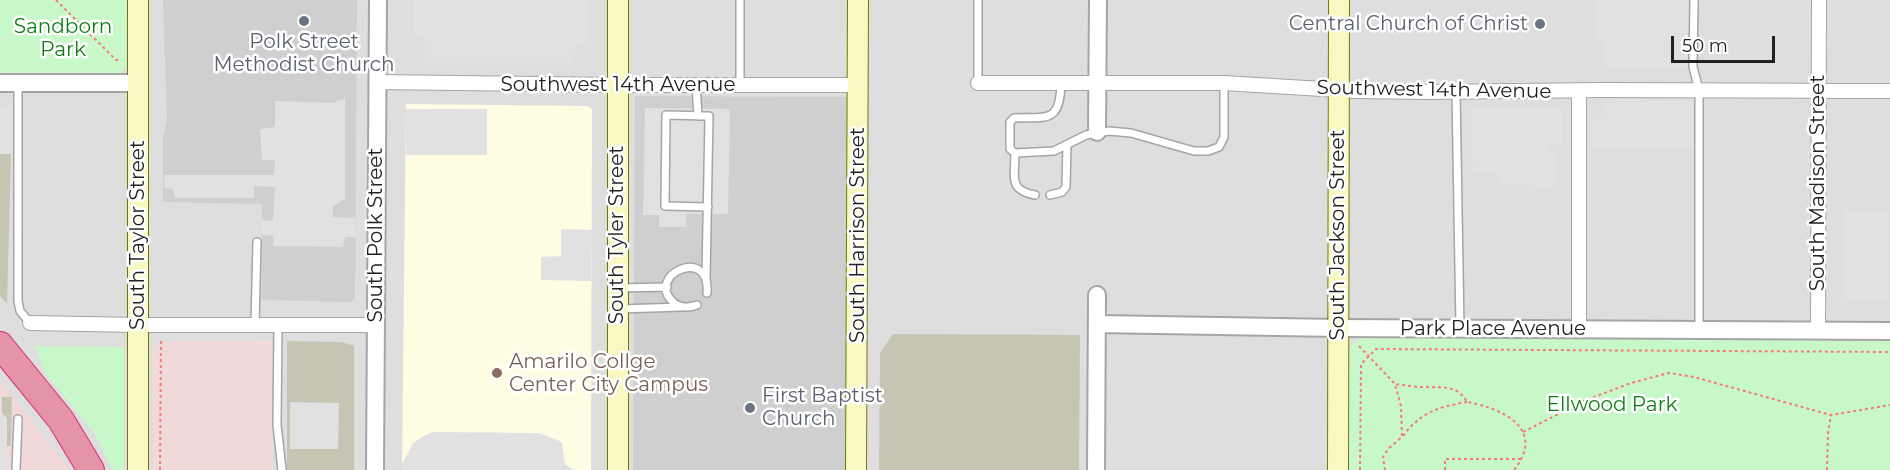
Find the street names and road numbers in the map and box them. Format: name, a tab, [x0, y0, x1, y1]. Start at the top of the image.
street label: Southwest 14th Avenue	[501, 73, 735, 97]
street label: South Madison Street	[1806, 75, 1830, 291]
street label: Southwest 14th Avenue	[1316, 76, 1552, 104]
street label: South Harrison Street	[846, 127, 870, 343]
street label: South Jackson Street	[1326, 129, 1350, 341]
street label: South Taylor Street	[126, 140, 150, 330]
street label: South Tyler Street	[605, 146, 629, 324]
street label: South Polk Street	[364, 148, 388, 322]
street label: Park Place Avenue	[1400, 317, 1586, 341]

